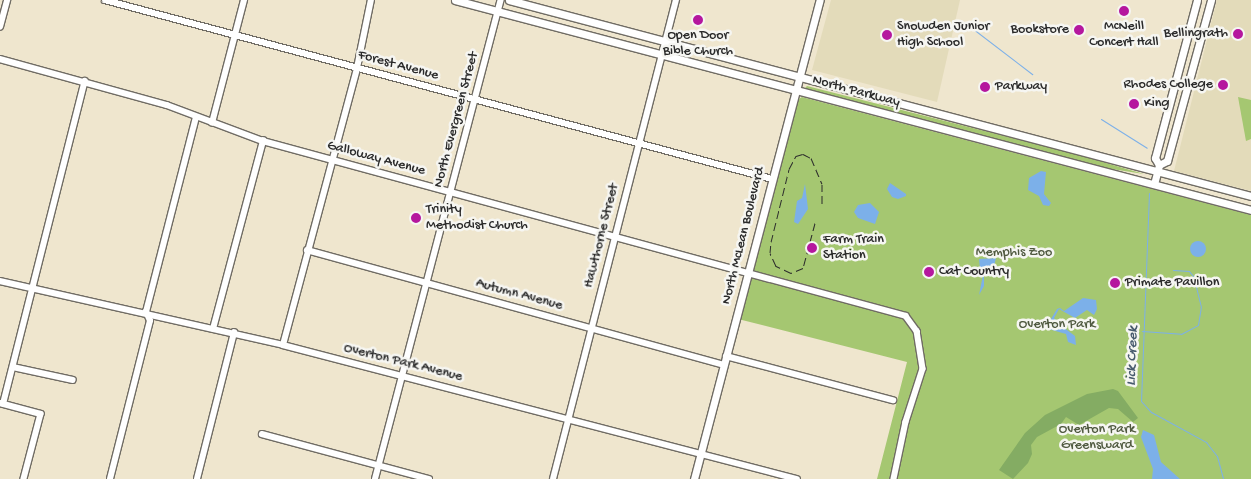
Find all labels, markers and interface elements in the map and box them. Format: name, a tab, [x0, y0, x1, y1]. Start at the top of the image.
marker: McNeill Concert Hall	[1118, 5, 1130, 17]
marker: Open Door Bible Church	[692, 14, 704, 26]
place label: Snowden Junior High School	[897, 19, 990, 52]
place label: McNeill Concert Hall	[1089, 19, 1159, 52]
place label: Bookstore	[1011, 22, 1069, 38]
marker: Bookstore	[1073, 24, 1085, 36]
place label: Bellingrath	[1164, 26, 1228, 42]
place label: Open Door Bible Church	[663, 28, 733, 60]
marker: Bellingrath	[1232, 28, 1244, 40]
marker: Snowden Junior High School	[881, 29, 893, 41]
street label: Forest Avenue	[356, 47, 440, 85]
street label: North Evergreen Street	[431, 50, 483, 190]
street label: North Parkway	[810, 72, 902, 112]
place label: Rhodes College	[1124, 77, 1213, 93]
place label: Parkway	[995, 79, 1047, 95]
marker: Rhodes College	[1217, 79, 1229, 91]
marker: Parkway	[979, 81, 991, 93]
place label: King	[1144, 96, 1169, 112]
marker: King	[1128, 98, 1140, 110]
street label: Galloway Avenue	[325, 138, 427, 180]
street label: North McLean Boulevard	[719, 166, 769, 306]
street label: Hawthorne Street	[581, 182, 623, 290]
place label: Trinity Methodist Church	[426, 202, 528, 234]
marker: Trinity Methodist Church	[410, 212, 422, 224]
place label: Farm Train Station	[823, 232, 884, 264]
marker: Farm Train Station	[805, 241, 819, 255]
park label: Memphis Zoo	[976, 245, 1052, 261]
place label: Cat Country	[939, 264, 1009, 280]
marker: Cat Country	[923, 266, 935, 278]
street label: Autumn Avenue	[474, 275, 564, 315]
place label: Primate Pavillon	[1125, 275, 1219, 291]
marker: Primate Pavillon	[1109, 277, 1121, 289]
park label: Overton Park	[1019, 317, 1095, 333]
water label: Lick Creek	[1123, 326, 1143, 386]
street label: Overton Park Avenue	[342, 340, 464, 386]
park label: Overton Park Greensward	[1059, 422, 1135, 454]

